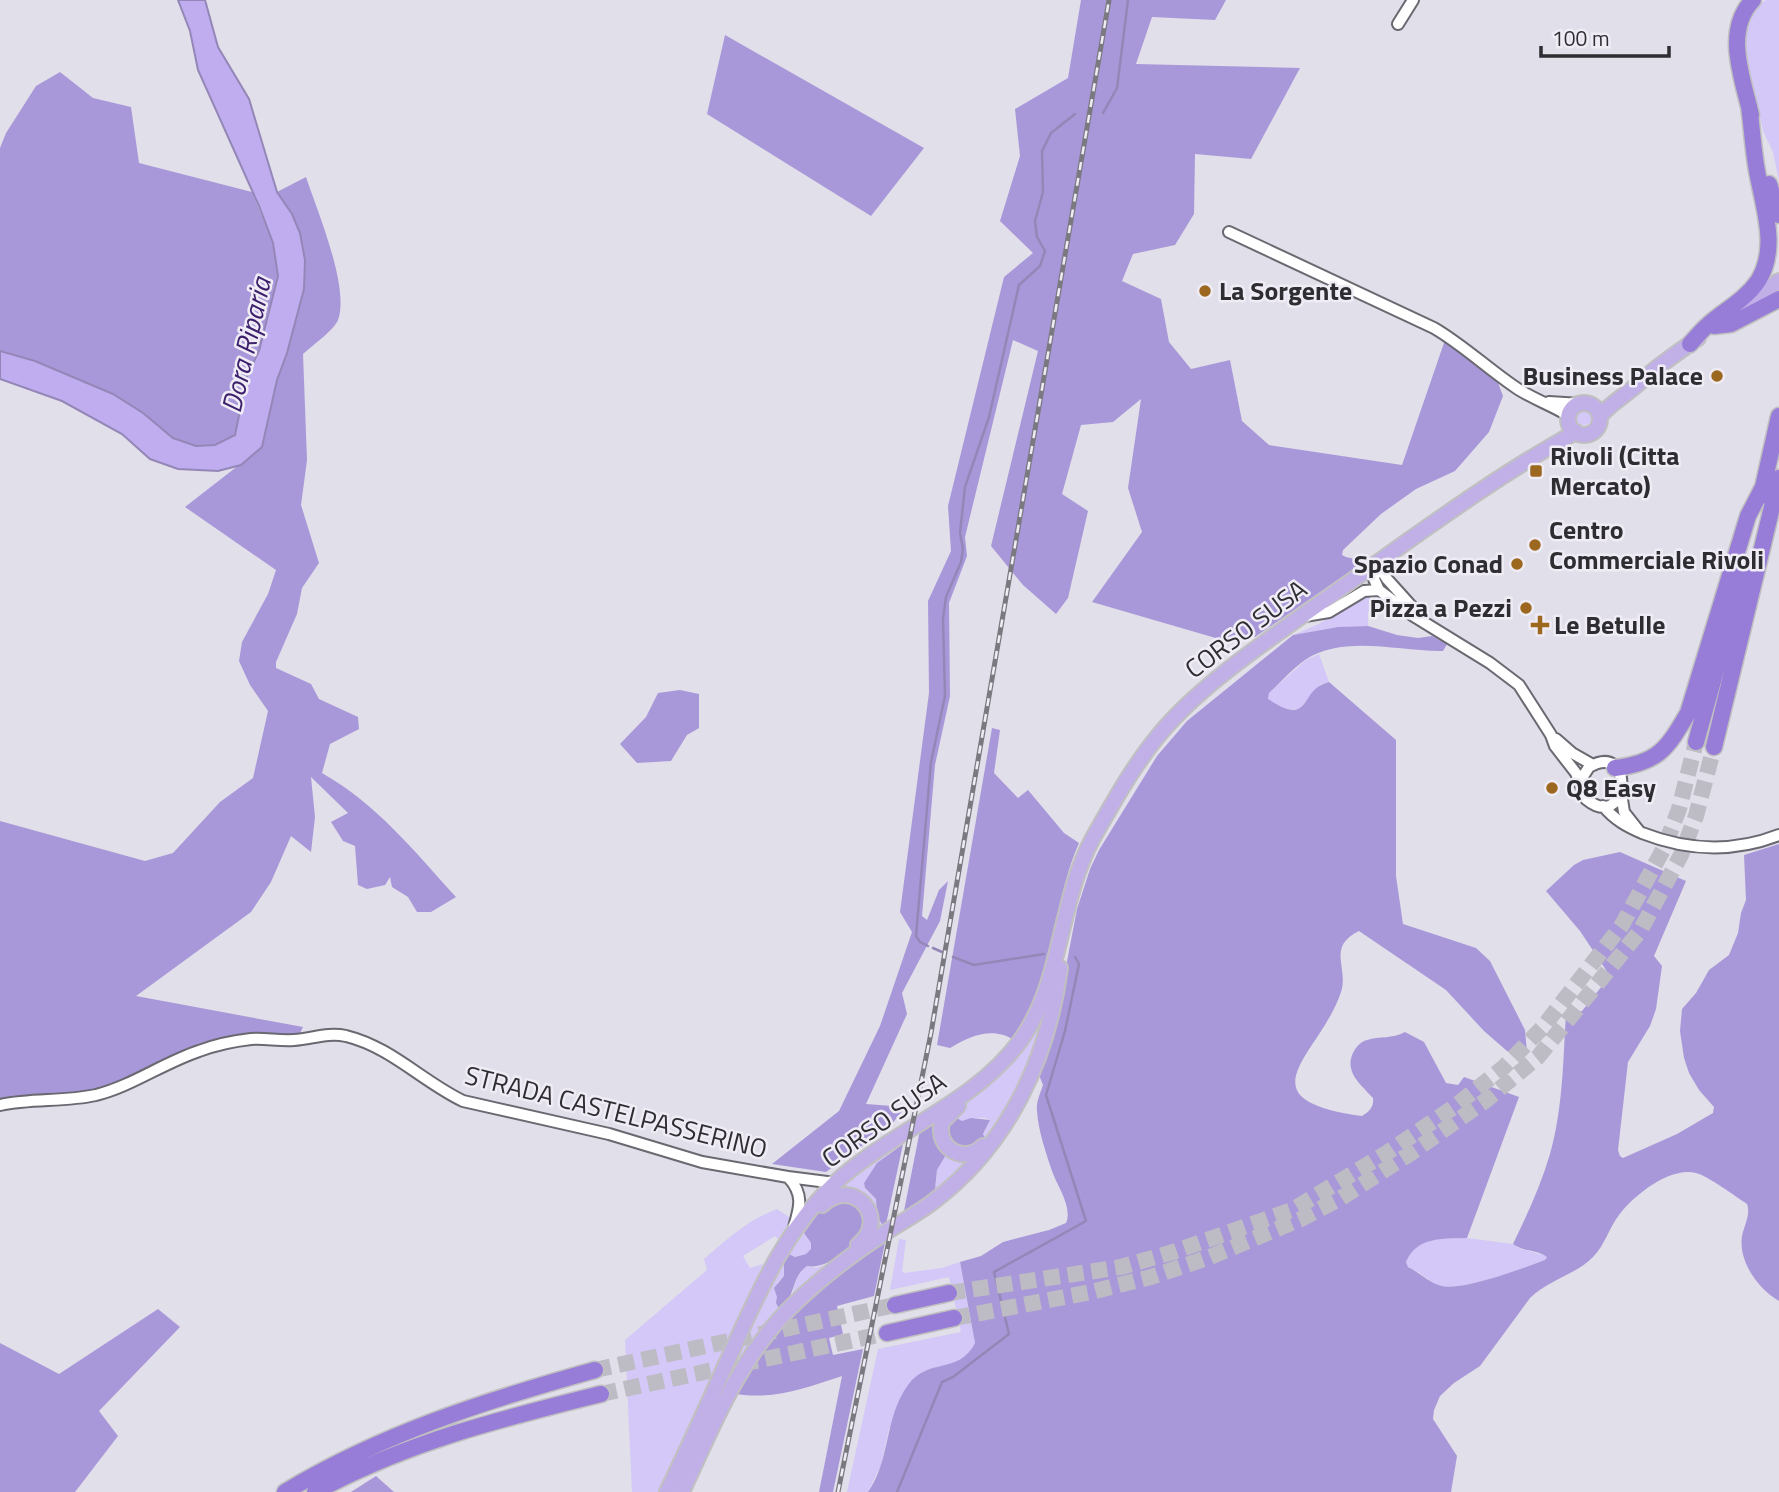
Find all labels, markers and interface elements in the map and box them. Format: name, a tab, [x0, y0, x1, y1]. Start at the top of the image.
scale bar	[1541, 14, 1669, 58]
text: 100 m	[1552, 22, 1609, 54]
water label: Dora Riparia	[209, 271, 282, 417]
place label: La Sorgente	[1219, 271, 1352, 310]
marker: La Sorgente	[1197, 283, 1213, 299]
place label: Business Palace	[1522, 356, 1703, 395]
marker: Business Palace	[1709, 368, 1725, 384]
place label: Rivoli (Citta Mercato)	[1550, 436, 1680, 505]
marker: Rivoli (Citta Mercato)	[1528, 463, 1544, 479]
place label: Centro Commerciale Rivoli	[1549, 510, 1764, 579]
marker: Centro Commerciale Rivoli	[1527, 537, 1543, 553]
place label: Spazio Conad	[1354, 544, 1503, 583]
marker: Spazio Conad	[1509, 556, 1525, 572]
street label: CORSO SUSA	[1176, 570, 1315, 688]
place label: Pizza a Pezzi	[1369, 588, 1512, 627]
marker: Pizza a Pezzi	[1518, 600, 1534, 616]
place label: Le Betulle	[1554, 605, 1666, 644]
marker: Le Betulle	[1532, 617, 1548, 633]
place label: Q8 Easy	[1566, 768, 1656, 807]
marker: Q8 Easy	[1544, 780, 1560, 796]
street label: STRADA CASTELPASSERINO	[461, 1055, 771, 1168]
street label: CORSO SUSA	[813, 1062, 954, 1177]

